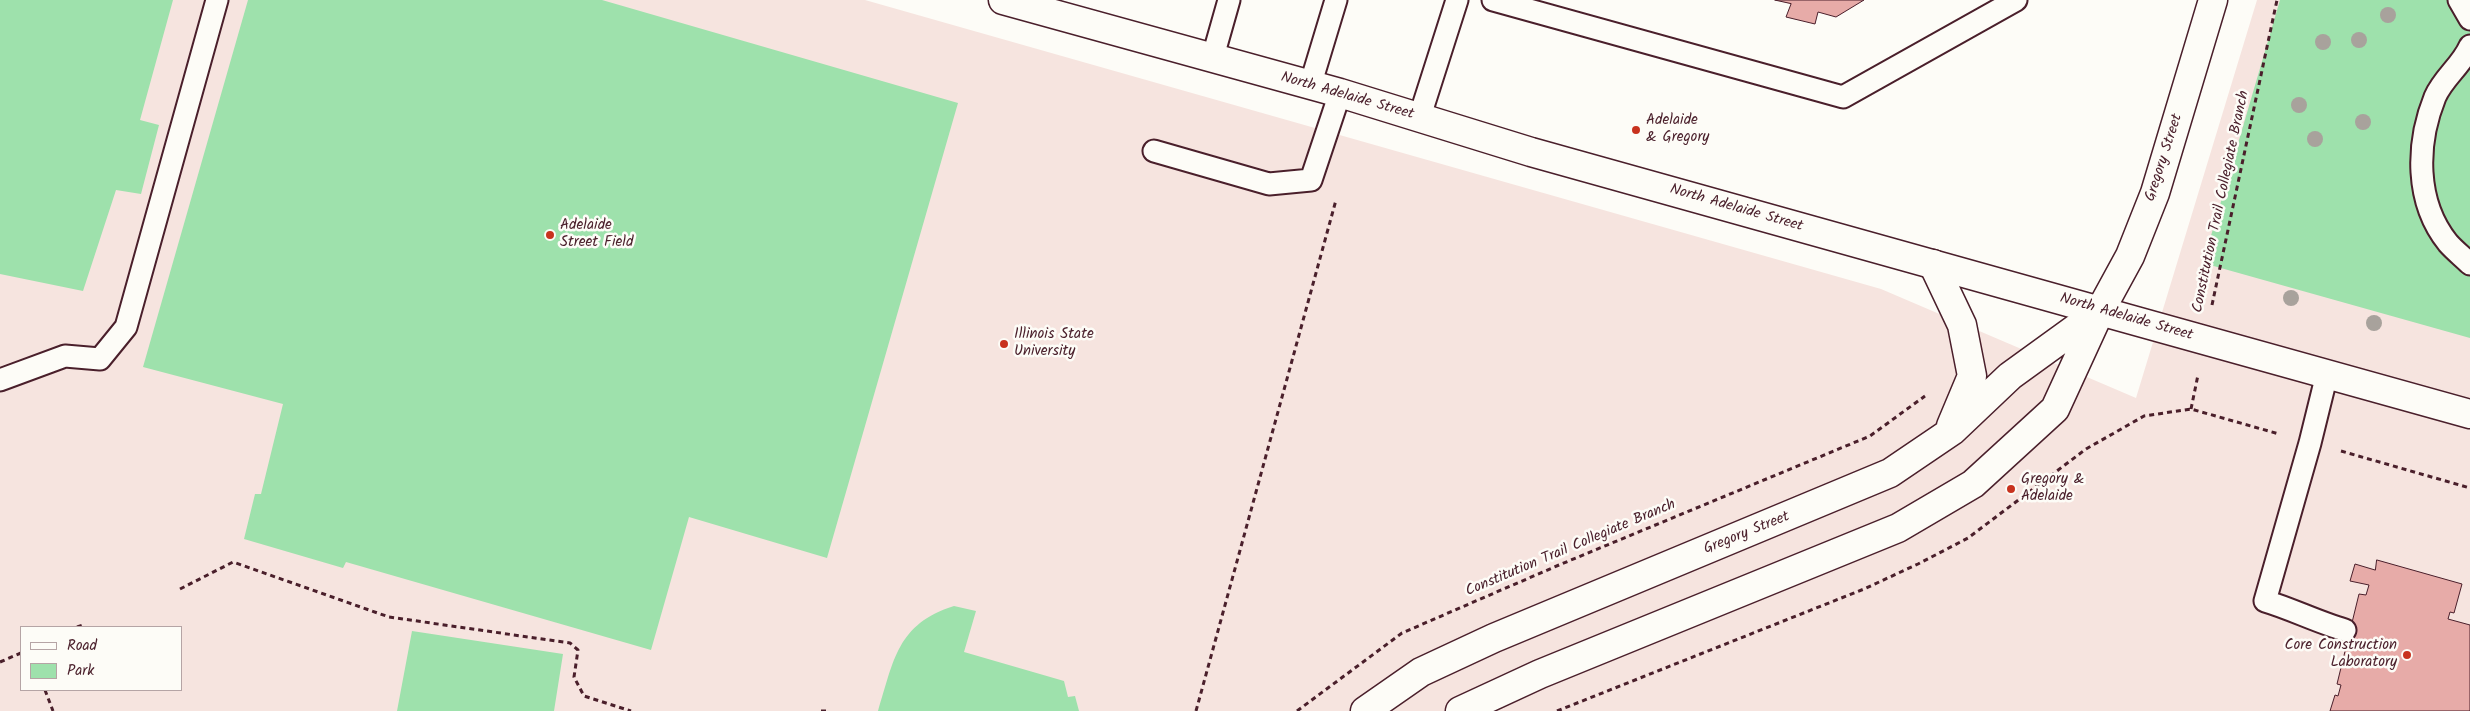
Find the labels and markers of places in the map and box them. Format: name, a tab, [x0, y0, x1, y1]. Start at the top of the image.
place label: Adelaide & Gregory	[1646, 112, 1709, 147]
marker: Adelaide & Gregory	[1630, 124, 1642, 136]
place label: Adelaide Street Field	[560, 217, 633, 252]
marker: Adelaide Street Field	[544, 229, 556, 241]
place label: Illinois State University	[1014, 326, 1094, 361]
marker: Illinois State University	[998, 338, 1010, 350]
place label: Gregory & Adelaide	[2021, 471, 2084, 506]
marker: Gregory & Adelaide	[2005, 483, 2017, 495]
place label: Core Construction Laboratory	[2285, 637, 2397, 672]
marker: Core Construction Laboratory	[2401, 649, 2413, 661]

